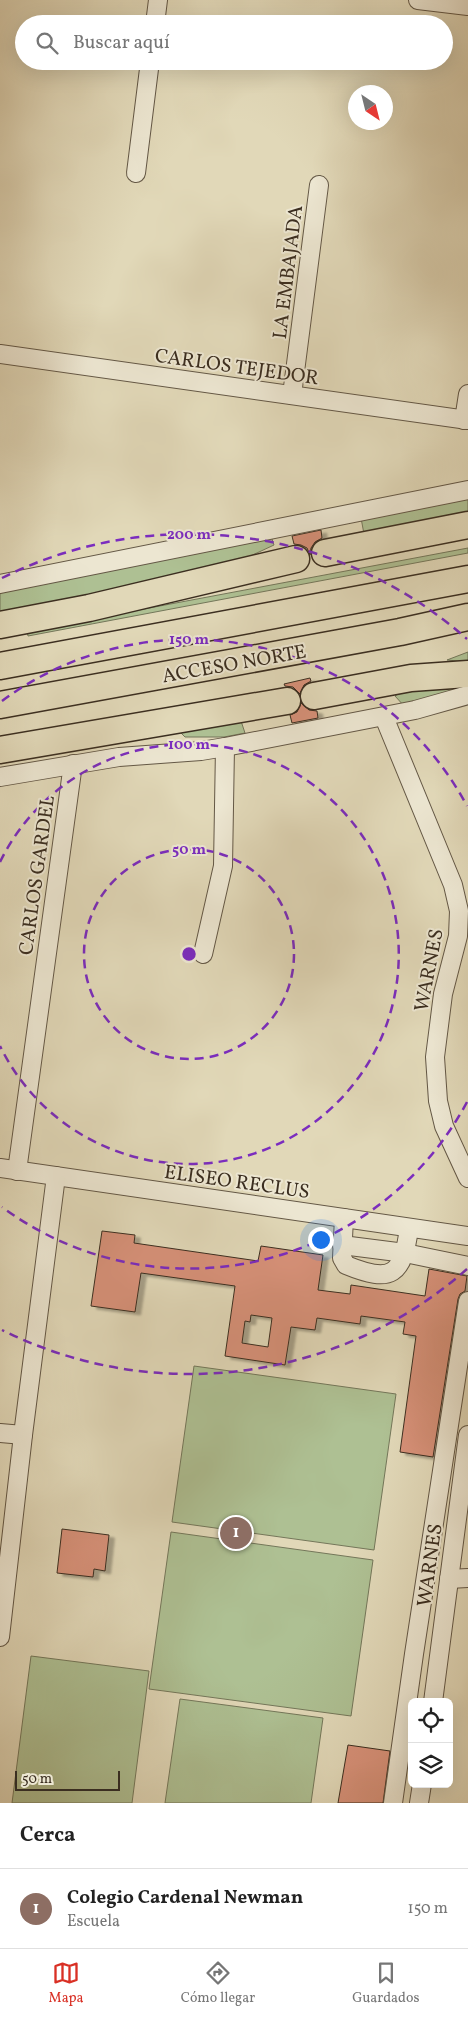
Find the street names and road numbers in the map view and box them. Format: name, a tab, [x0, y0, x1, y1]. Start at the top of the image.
street label: LA EMBAJADA	[267, 204, 311, 341]
street label: CARLOS TEJEDOR	[153, 343, 321, 393]
street label: ACCESO NORTE	[160, 639, 309, 691]
street label: CARLOS GARDEL	[13, 794, 63, 957]
street label: WARNES	[408, 927, 452, 1014]
street label: ELISEO RECLUS	[162, 1159, 311, 1207]
street label: WARNES	[411, 1522, 451, 1609]

